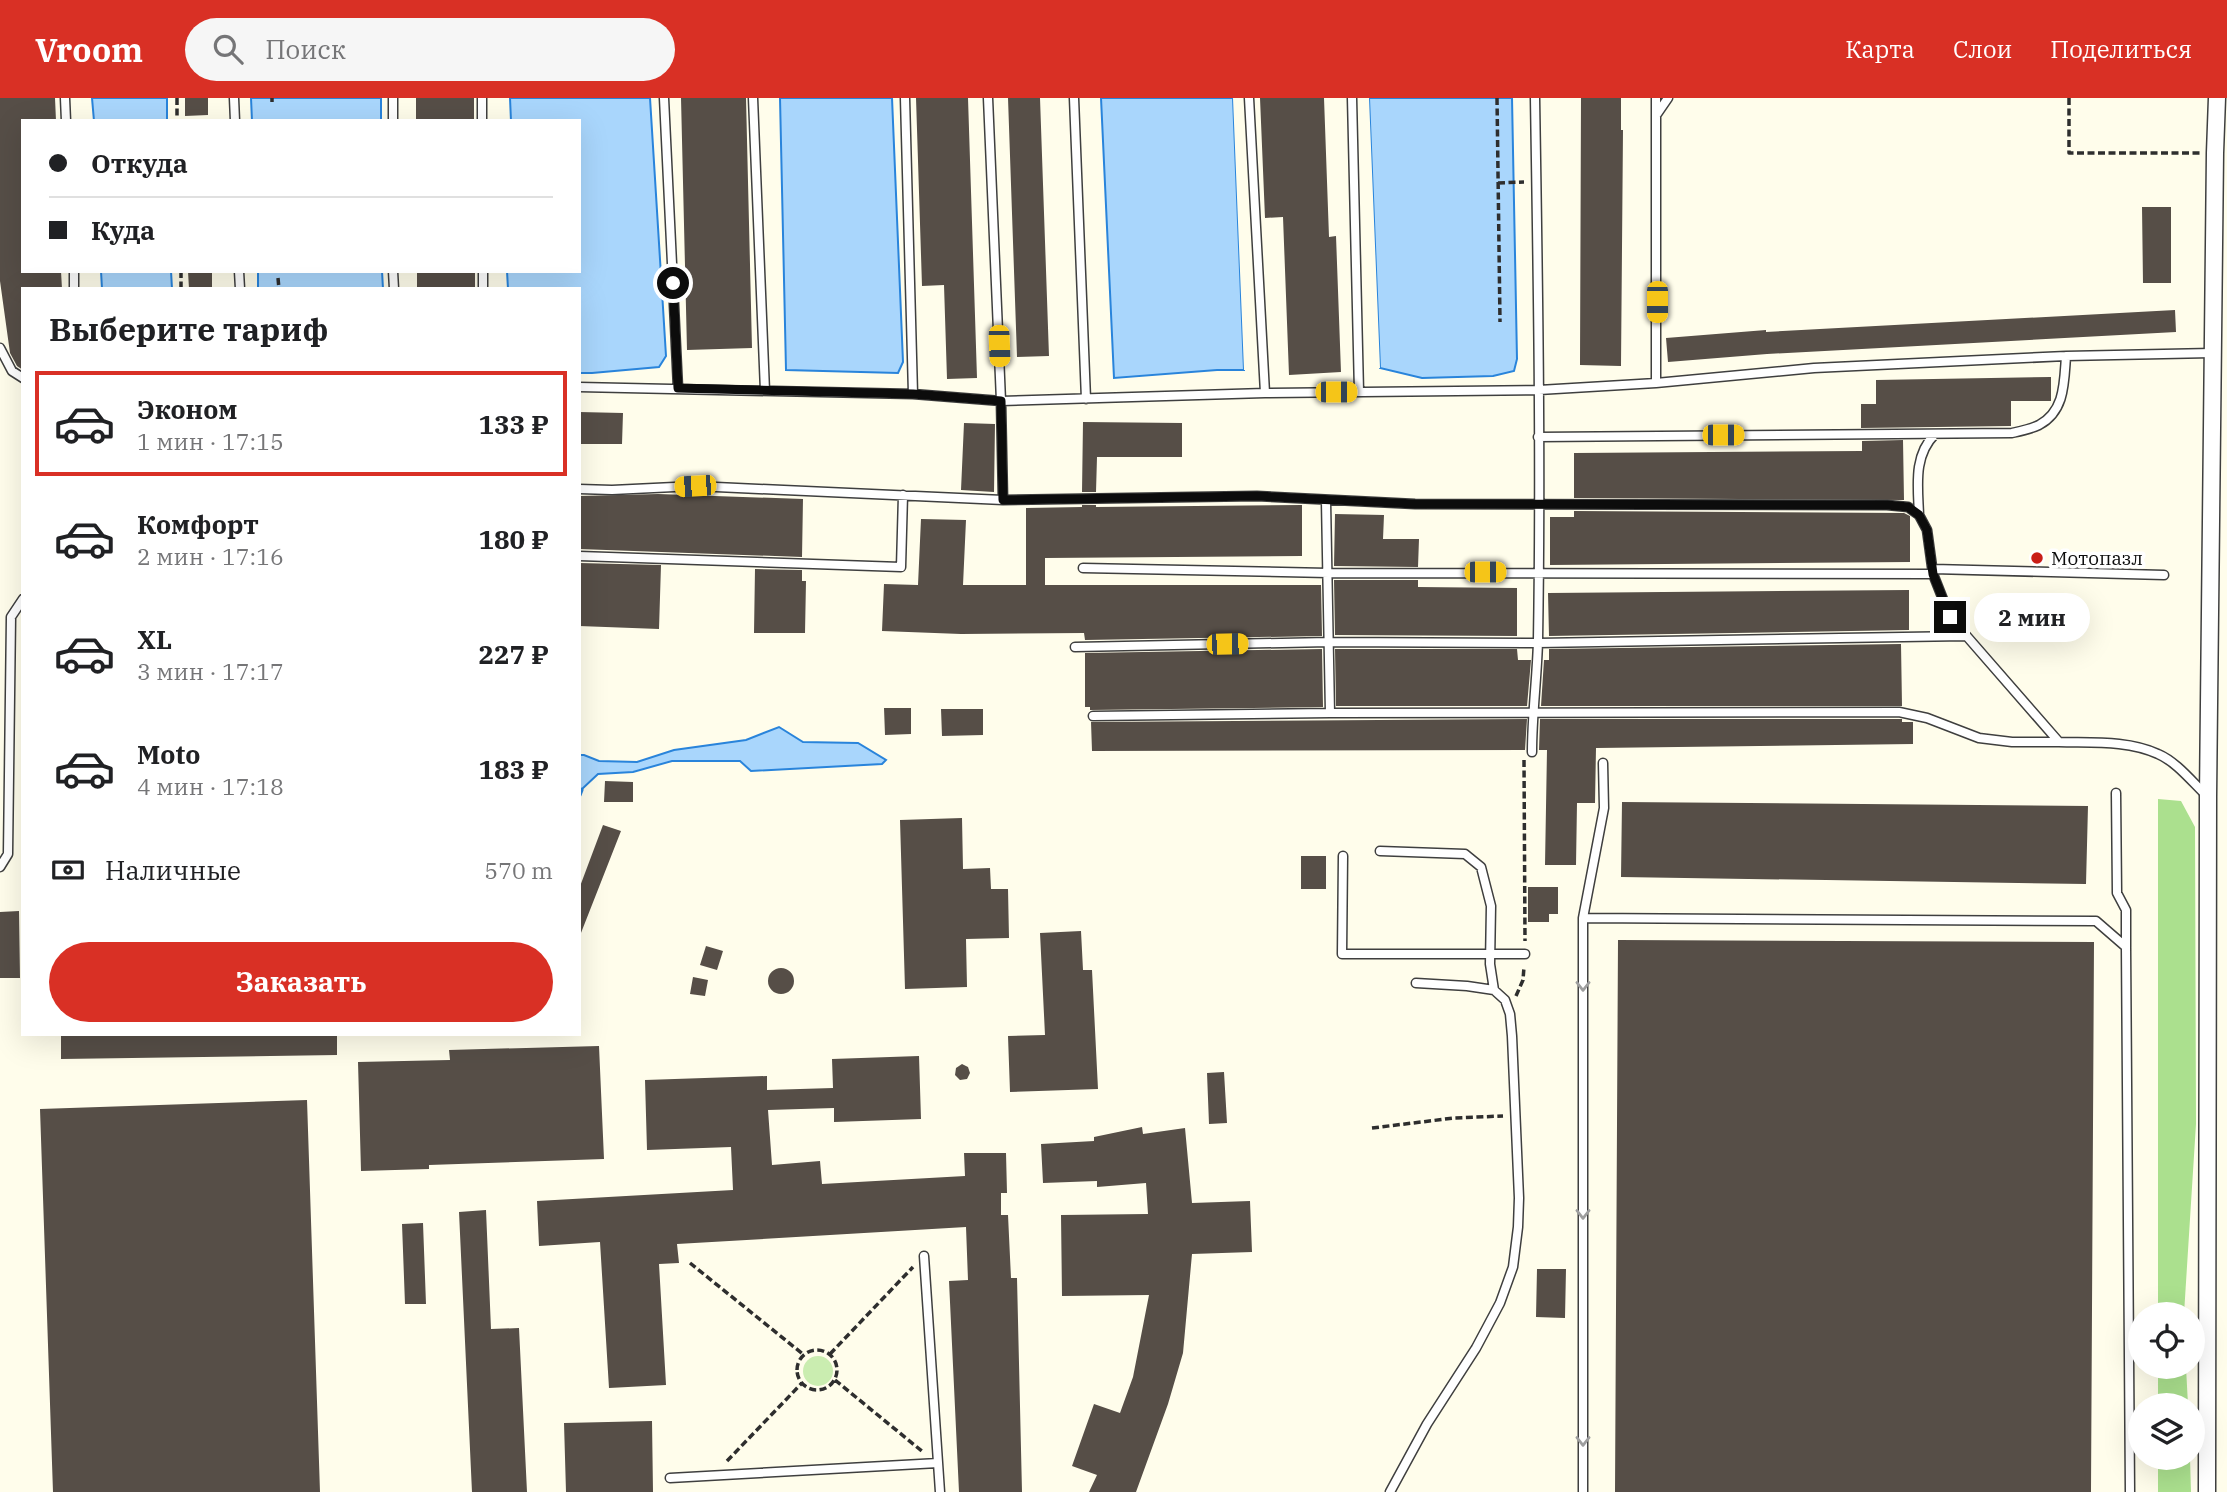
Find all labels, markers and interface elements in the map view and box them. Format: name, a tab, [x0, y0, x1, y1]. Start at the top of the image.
search box	[185, 18, 675, 81]
text: Vroom	[35, 28, 143, 71]
icon: search	[209, 30, 247, 68]
text: Поиск	[265, 32, 346, 66]
text: Карта	[1845, 33, 1915, 65]
text: Слои	[1953, 33, 2012, 65]
text: Поделиться	[2050, 33, 2192, 65]
text: Откуда	[91, 146, 188, 180]
text: Куда	[91, 213, 155, 247]
route start	[657, 267, 689, 299]
car	[1647, 281, 1668, 323]
text: Выберите тариф	[49, 308, 329, 350]
car	[988, 325, 1011, 367]
car	[1316, 382, 1358, 403]
icon: car	[53, 392, 116, 455]
text: Эконом	[137, 392, 238, 426]
text: 133 ₽	[478, 407, 549, 441]
car	[1703, 425, 1745, 446]
text: 1 мин · 17:15	[137, 426, 284, 456]
car	[674, 474, 717, 498]
icon: car	[53, 507, 116, 570]
text: Комфорт	[137, 507, 259, 541]
text: 180 ₽	[478, 522, 549, 556]
text: 2 мин · 17:16	[137, 541, 284, 571]
place label: Мотопазл	[2051, 546, 2143, 570]
marker: Мотопазл	[2029, 550, 2045, 566]
car	[1465, 562, 1507, 583]
callout: 2 мин	[1974, 592, 2090, 642]
route end	[1934, 601, 1966, 633]
text: 2 мин	[1998, 602, 2066, 632]
icon: car	[53, 622, 116, 685]
text: XL	[137, 622, 172, 656]
car	[1206, 633, 1249, 655]
text: 227 ₽	[478, 637, 549, 671]
text: 3 мин · 17:17	[137, 656, 284, 686]
icon: car	[53, 737, 116, 800]
text: Moto	[137, 737, 200, 771]
text: 183 ₽	[478, 752, 549, 786]
text: 4 мин · 17:18	[137, 771, 284, 801]
icon: cash	[49, 851, 87, 889]
text: Наличные	[105, 853, 241, 887]
text: 570 m	[484, 855, 553, 885]
button: Заказать	[49, 942, 553, 1022]
one-way arrow	[1575, 982, 1591, 992]
one-way arrow	[1575, 1209, 1591, 1220]
map controls	[2128, 1302, 2205, 1470]
button: locate	[2128, 1302, 2205, 1379]
button: layers	[2128, 1393, 2205, 1470]
one-way arrow	[1575, 1437, 1591, 1447]

